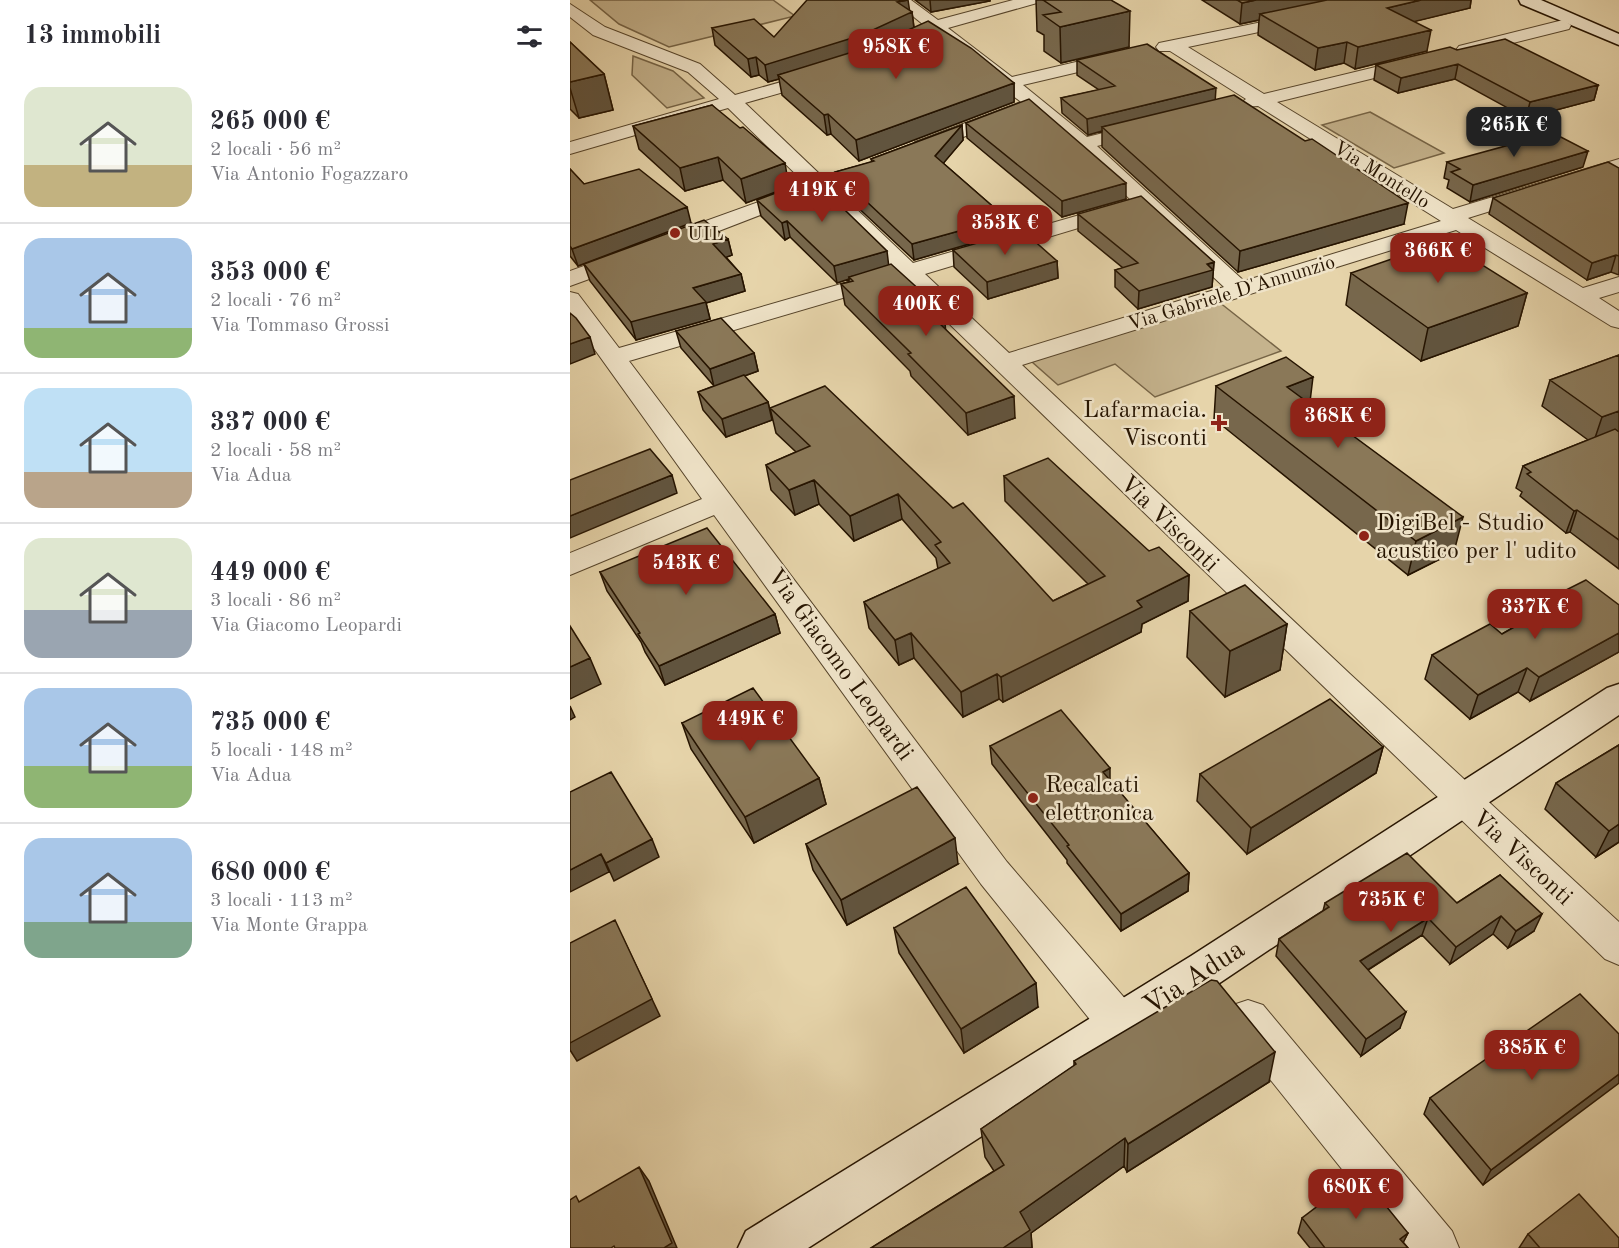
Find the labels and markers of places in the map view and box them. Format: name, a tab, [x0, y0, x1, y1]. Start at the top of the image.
pin: 958K €	[847, 29, 945, 80]
pin: 265K €	[1465, 107, 1563, 158]
pin: 419K €	[773, 172, 871, 223]
pin: 353K €	[956, 205, 1054, 256]
place label: UIL	[687, 225, 724, 245]
marker: UIL	[668, 226, 682, 240]
pin: 366K €	[1389, 233, 1487, 284]
pin: 400K €	[877, 286, 975, 337]
pin: 368K €	[1289, 398, 1387, 449]
place label: Lafarmacia. Visconti	[1083, 399, 1207, 451]
marker: Lafarmacia. Visconti	[1212, 416, 1226, 430]
place label: DigiBel - Studio acustico per l' udito	[1376, 512, 1577, 564]
marker: DigiBel - Studio acustico per l' udito	[1357, 529, 1371, 543]
pin: 543K €	[637, 545, 735, 596]
pin: 337K €	[1486, 589, 1584, 640]
pin: 449K €	[701, 701, 799, 752]
place label: Recalcati elettronica	[1045, 774, 1154, 826]
marker: Recalcati elettronica	[1026, 791, 1040, 805]
pin: 735K €	[1342, 882, 1440, 933]
pin: 385K €	[1483, 1030, 1581, 1081]
pin: 680K €	[1307, 1169, 1405, 1220]

